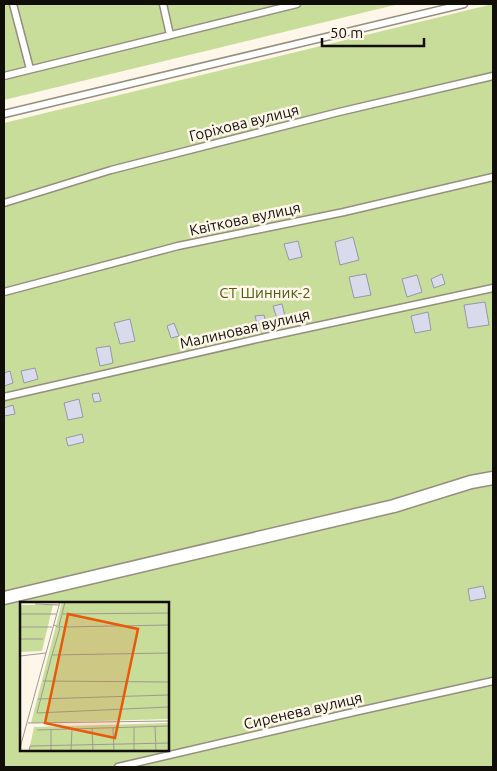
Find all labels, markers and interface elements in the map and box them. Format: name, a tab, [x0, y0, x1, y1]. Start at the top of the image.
scale bar	[322, 15, 424, 47]
text: 50 m	[330, 24, 363, 41]
street label: Горіхова вулиця	[187, 101, 300, 144]
street label: Квіткова вулиця	[188, 198, 302, 239]
park label: СТ Шинник-2	[219, 284, 311, 301]
street label: Малиновая вулиця	[178, 305, 312, 352]
inset map	[20, 602, 169, 751]
street label: Сиренева вулиця	[242, 689, 364, 732]

